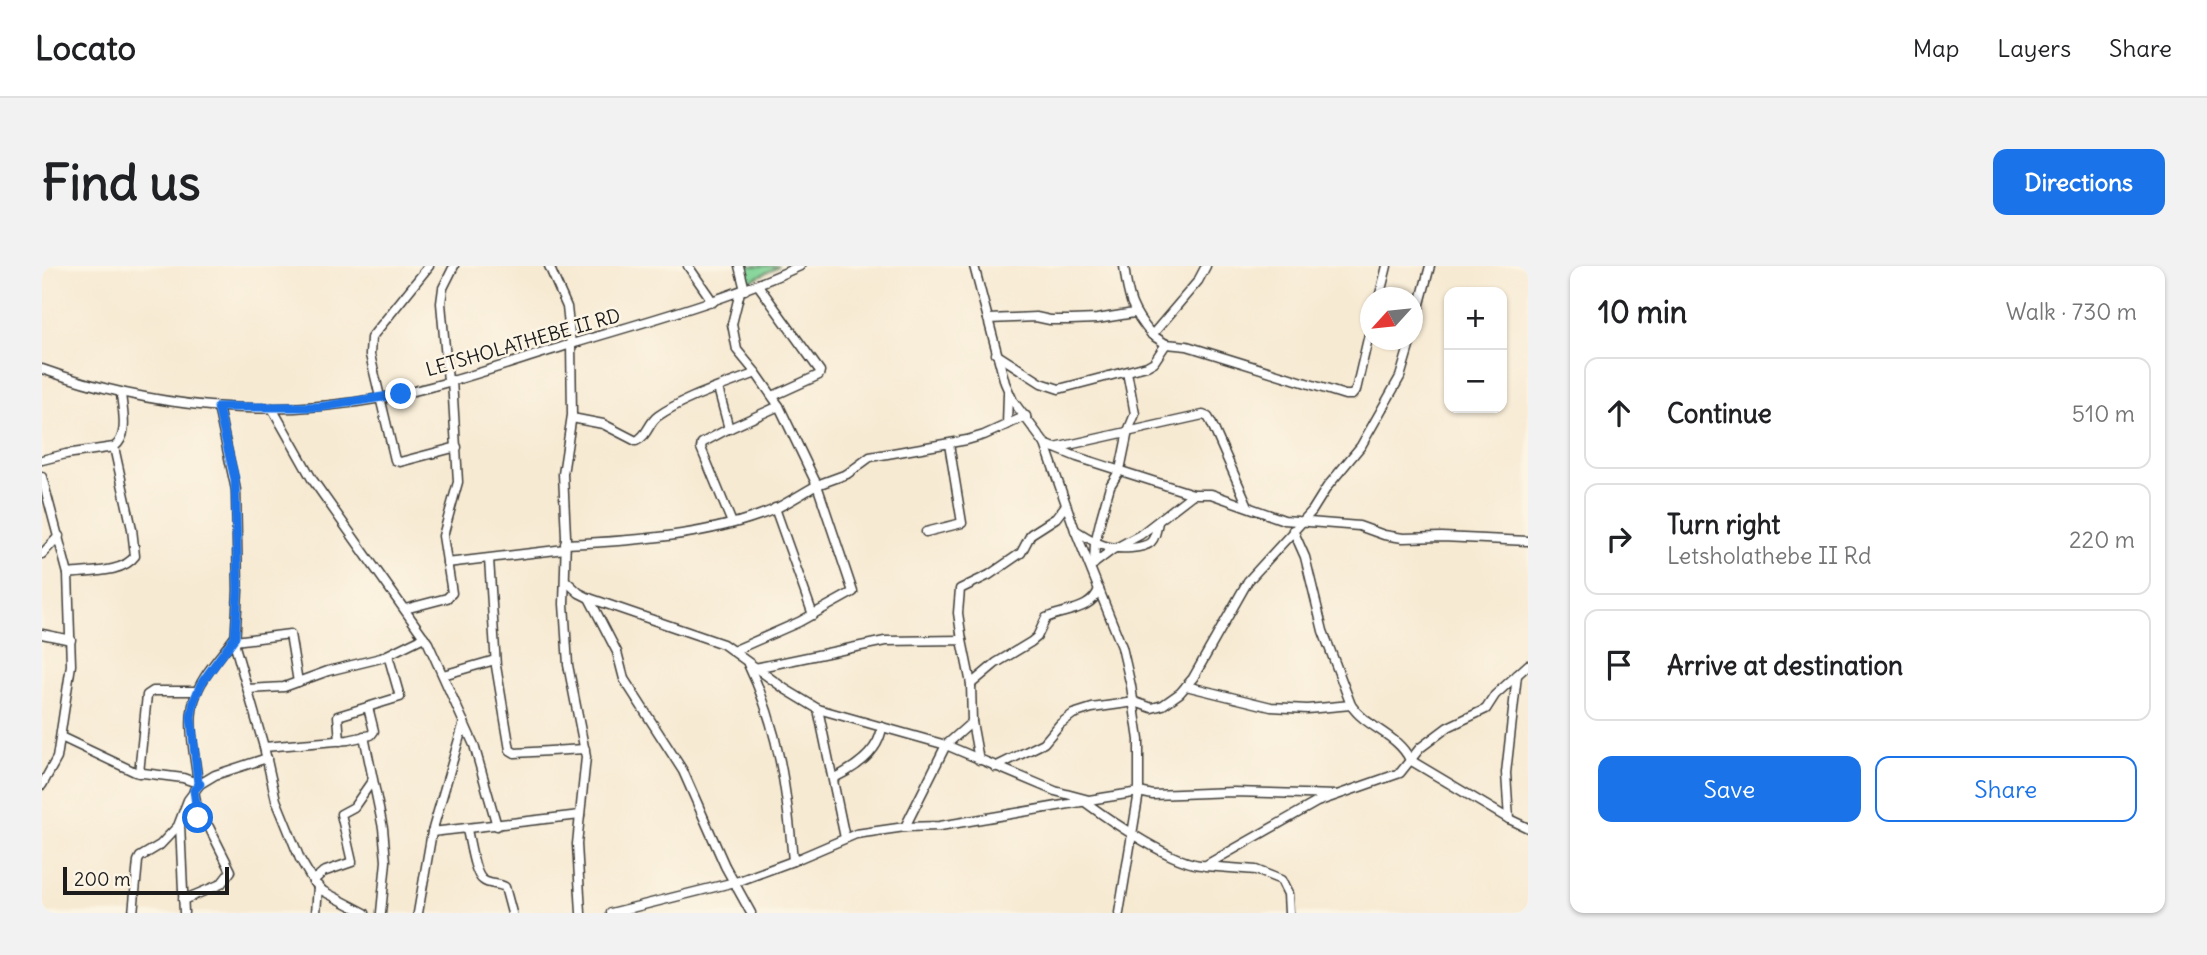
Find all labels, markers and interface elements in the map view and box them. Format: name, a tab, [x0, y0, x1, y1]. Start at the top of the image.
text: Locato	[35, 27, 136, 69]
text: Map	[1913, 33, 1959, 63]
text: Layers	[1997, 33, 2071, 63]
text: Share	[2109, 33, 2172, 63]
button: Directions	[1993, 149, 2165, 215]
text: Find us	[42, 152, 200, 213]
north arrow	[1360, 287, 1423, 350]
map controls	[1444, 287, 1507, 413]
button: +	[1444, 287, 1507, 350]
text: 10 min	[1598, 293, 1687, 331]
text: Walk · 730 m	[2006, 297, 2137, 326]
street label: LETSHOLATHEBE II RD	[423, 303, 623, 381]
button: −	[1444, 350, 1507, 413]
route end	[385, 378, 416, 409]
icon: ahead	[1600, 394, 1638, 432]
text: Continue	[1667, 397, 1772, 430]
text: 510 m	[2072, 399, 2135, 428]
text: Turn right	[1667, 508, 1780, 541]
icon: right	[1600, 520, 1638, 558]
text: 220 m	[2069, 525, 2135, 554]
text: Letsholathebe II Rd	[1667, 541, 1871, 570]
icon: arrive	[1600, 646, 1638, 684]
text: Arrive at destination	[1667, 649, 1903, 682]
button: Save	[1598, 756, 1861, 822]
button: Share	[1875, 756, 2137, 822]
route start	[182, 802, 213, 833]
scale bar	[63, 864, 229, 896]
text: 200 m	[74, 867, 131, 891]

